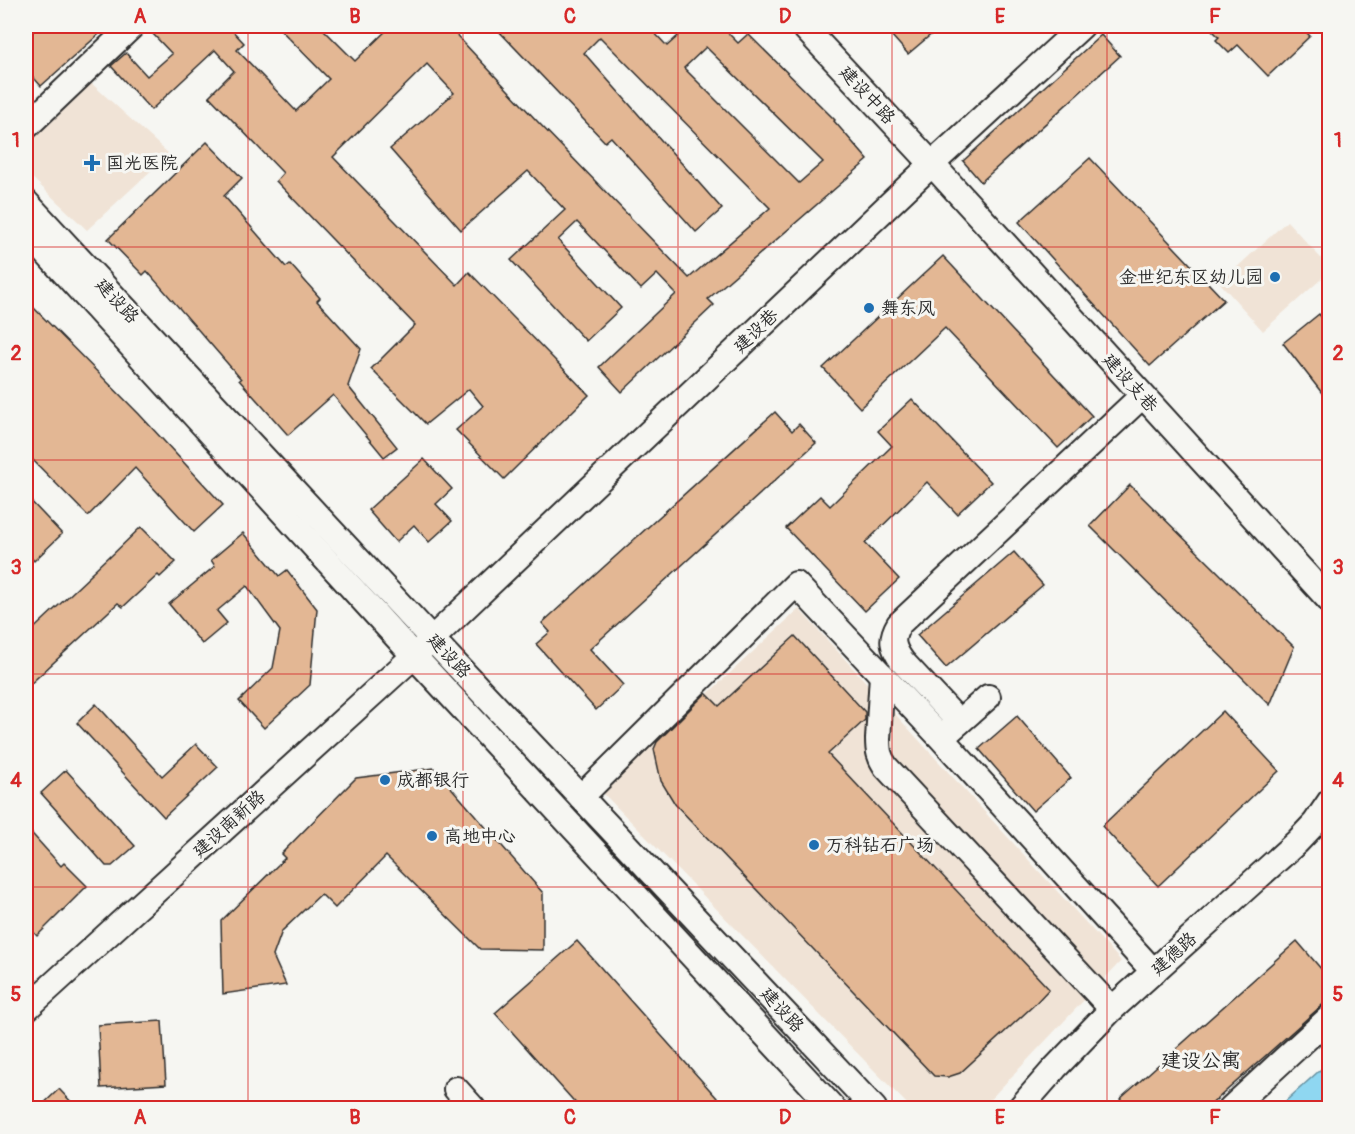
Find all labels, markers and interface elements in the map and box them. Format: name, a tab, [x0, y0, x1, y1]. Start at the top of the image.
text: A	[134, 4, 147, 29]
text: B	[349, 4, 361, 29]
text: C	[564, 4, 576, 29]
text: D	[779, 4, 792, 29]
text: E	[995, 4, 1006, 29]
text: F	[1209, 4, 1221, 29]
street label: 建设中路	[834, 61, 900, 129]
text: 1	[12, 128, 20, 153]
text: 1	[1334, 128, 1342, 153]
place label: 国光医院	[106, 152, 178, 175]
marker: 国光医院	[83, 154, 101, 172]
place label: 金世纪东区幼儿园	[1119, 266, 1263, 289]
marker: 金世纪东区幼儿园	[1268, 270, 1282, 284]
street label: 建设路	[90, 273, 144, 329]
place label: 舞东风	[881, 297, 935, 320]
marker: 舞东风	[862, 301, 876, 315]
street label: 建设巷	[729, 304, 783, 358]
text: 2	[10, 341, 22, 366]
text: 2	[1332, 341, 1344, 366]
street label: 建设支巷	[1097, 349, 1163, 417]
text: 3	[10, 555, 22, 580]
text: 3	[1332, 555, 1344, 580]
street label: 建设路	[422, 628, 476, 684]
text: 4	[10, 768, 22, 793]
text: 4	[1332, 768, 1344, 793]
place label: 成都银行	[397, 769, 469, 792]
marker: 成都银行	[378, 773, 392, 787]
street label: 建设南新路	[188, 785, 270, 863]
place label: 高地中心	[444, 825, 516, 848]
marker: 高地中心	[425, 829, 439, 843]
place label: 万科钻石广场	[826, 834, 934, 857]
marker: 万科钻石广场	[807, 838, 821, 852]
street label: 建德路	[1146, 927, 1202, 981]
text: 5	[11, 982, 22, 1007]
street label: 建设路	[755, 982, 809, 1038]
text: 5	[1333, 982, 1344, 1007]
district label: 建设公寓	[1161, 1048, 1241, 1073]
text: A	[134, 1105, 147, 1130]
text: B	[349, 1105, 361, 1130]
text: C	[564, 1105, 576, 1130]
text: D	[779, 1105, 792, 1130]
text: E	[995, 1105, 1006, 1130]
text: F	[1209, 1105, 1221, 1130]

